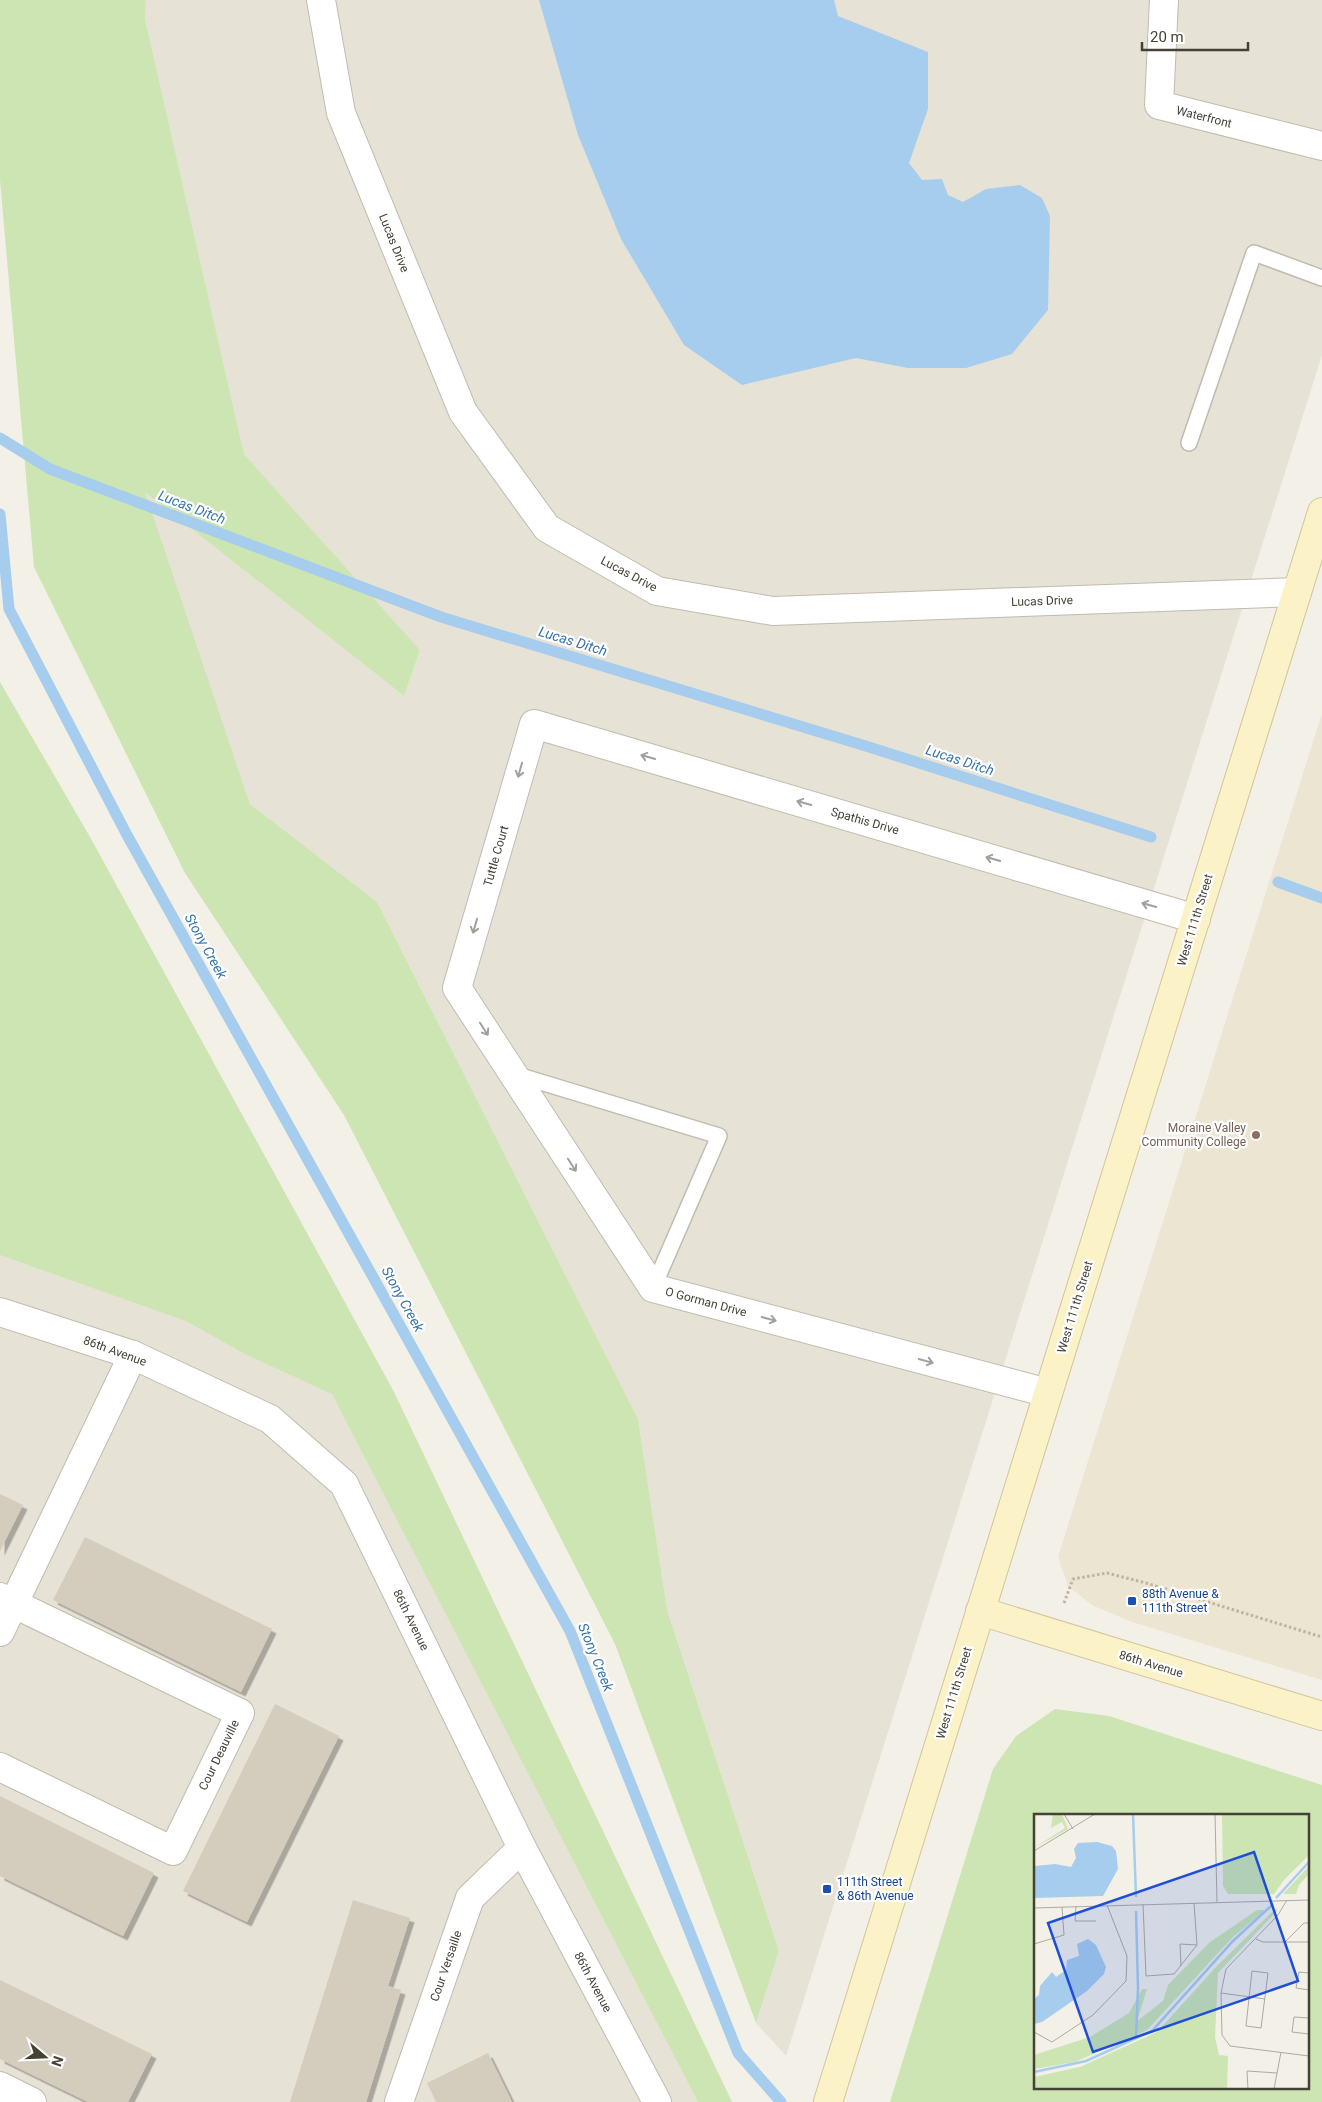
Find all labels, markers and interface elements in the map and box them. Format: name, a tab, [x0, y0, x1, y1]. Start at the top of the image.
scale bar	[1142, 20, 1248, 52]
text: 20 m	[1150, 28, 1184, 46]
street label: Waterfront	[1175, 103, 1233, 131]
street label: Lucas Drive	[376, 212, 412, 274]
water label: Lucas Ditch	[156, 487, 228, 527]
street label: Lucas Drive	[598, 553, 660, 595]
street label: Lucas Drive	[1011, 593, 1073, 609]
water label: Lucas Ditch	[537, 623, 609, 659]
water label: Lucas Ditch	[924, 741, 996, 779]
one-way arrow	[640, 752, 656, 762]
one-way arrow	[515, 762, 525, 778]
one-way arrow	[796, 798, 812, 808]
street label: Spathis Drive	[829, 805, 901, 837]
street label: Tuttle Court	[481, 824, 511, 888]
one-way arrow	[985, 853, 1001, 863]
street label: West 111th Street	[1174, 872, 1216, 968]
one-way arrow	[1141, 899, 1157, 909]
water label: Stony Creek	[182, 911, 231, 982]
one-way arrow	[469, 918, 479, 934]
one-way arrow	[479, 1021, 489, 1035]
place label: Moraine Valley Community College	[1142, 1121, 1246, 1149]
marker: Moraine Valley Community College	[1250, 1129, 1262, 1141]
one-way arrow	[568, 1157, 578, 1171]
street label: West 111th Street	[1054, 1259, 1096, 1355]
water label: Stony Creek	[379, 1264, 428, 1335]
street label: O Gorman Drive	[664, 1284, 748, 1320]
one-way arrow	[761, 1315, 777, 1324]
street label: 86th Avenue	[81, 1333, 149, 1369]
one-way arrow	[918, 1357, 934, 1366]
street label: 86th Avenue	[390, 1587, 432, 1653]
place label: 88th Avenue & 111th Street	[1142, 1587, 1219, 1615]
marker: 88th Avenue & 111th Street	[1126, 1595, 1138, 1607]
water label: Stony Creek	[575, 1621, 617, 1694]
street label: West 111th Street	[933, 1645, 975, 1741]
street label: 86th Avenue	[1117, 1648, 1185, 1680]
street label: Cour Deauville	[196, 1717, 242, 1793]
inset map	[1034, 1814, 1310, 2090]
place label: 111th Street & 86th Avenue	[837, 1875, 914, 1903]
marker: 111th Street & 86th Avenue	[821, 1883, 833, 1895]
street label: Cour Versaille	[427, 1929, 465, 2003]
street label: 86th Avenue	[571, 1949, 615, 2015]
north arrow	[20, 2032, 70, 2082]
text: N	[48, 2054, 66, 2069]

